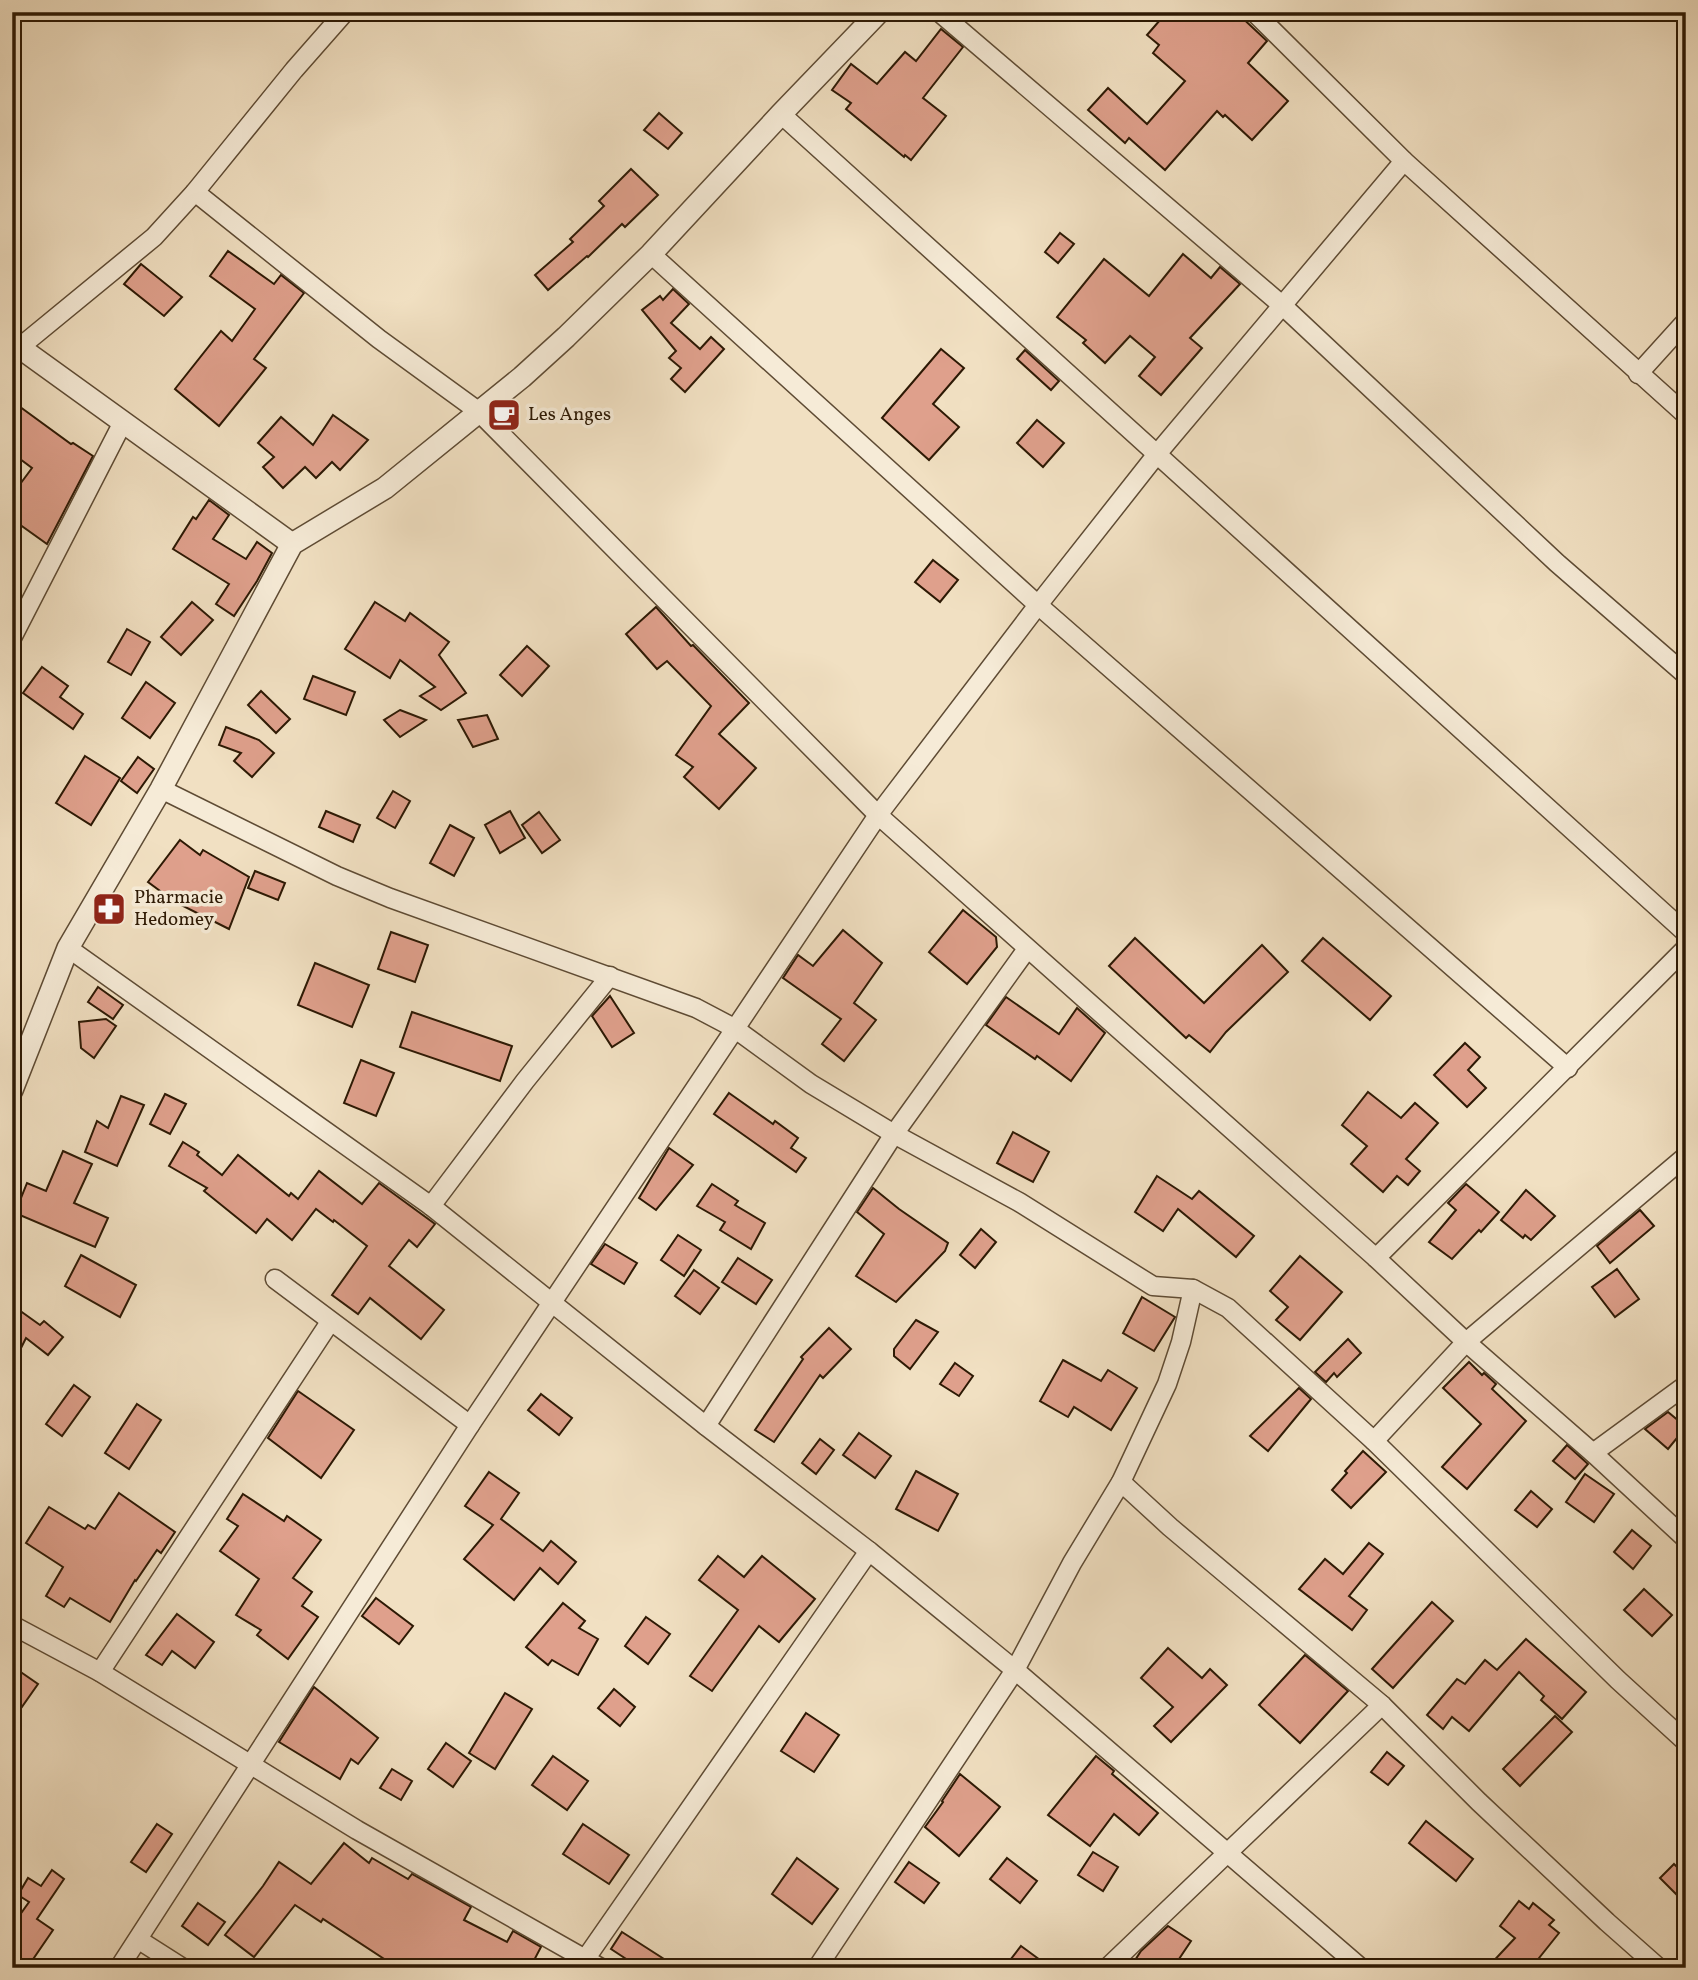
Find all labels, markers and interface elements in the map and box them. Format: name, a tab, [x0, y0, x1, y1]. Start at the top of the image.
cafe icon: Les Anges	[485, 396, 523, 434]
place label: Les Anges	[528, 402, 611, 428]
place label: Pharmacie Hedomey	[134, 885, 223, 933]
pharmacy icon: Pharmacie Hedomey	[90, 890, 128, 928]

